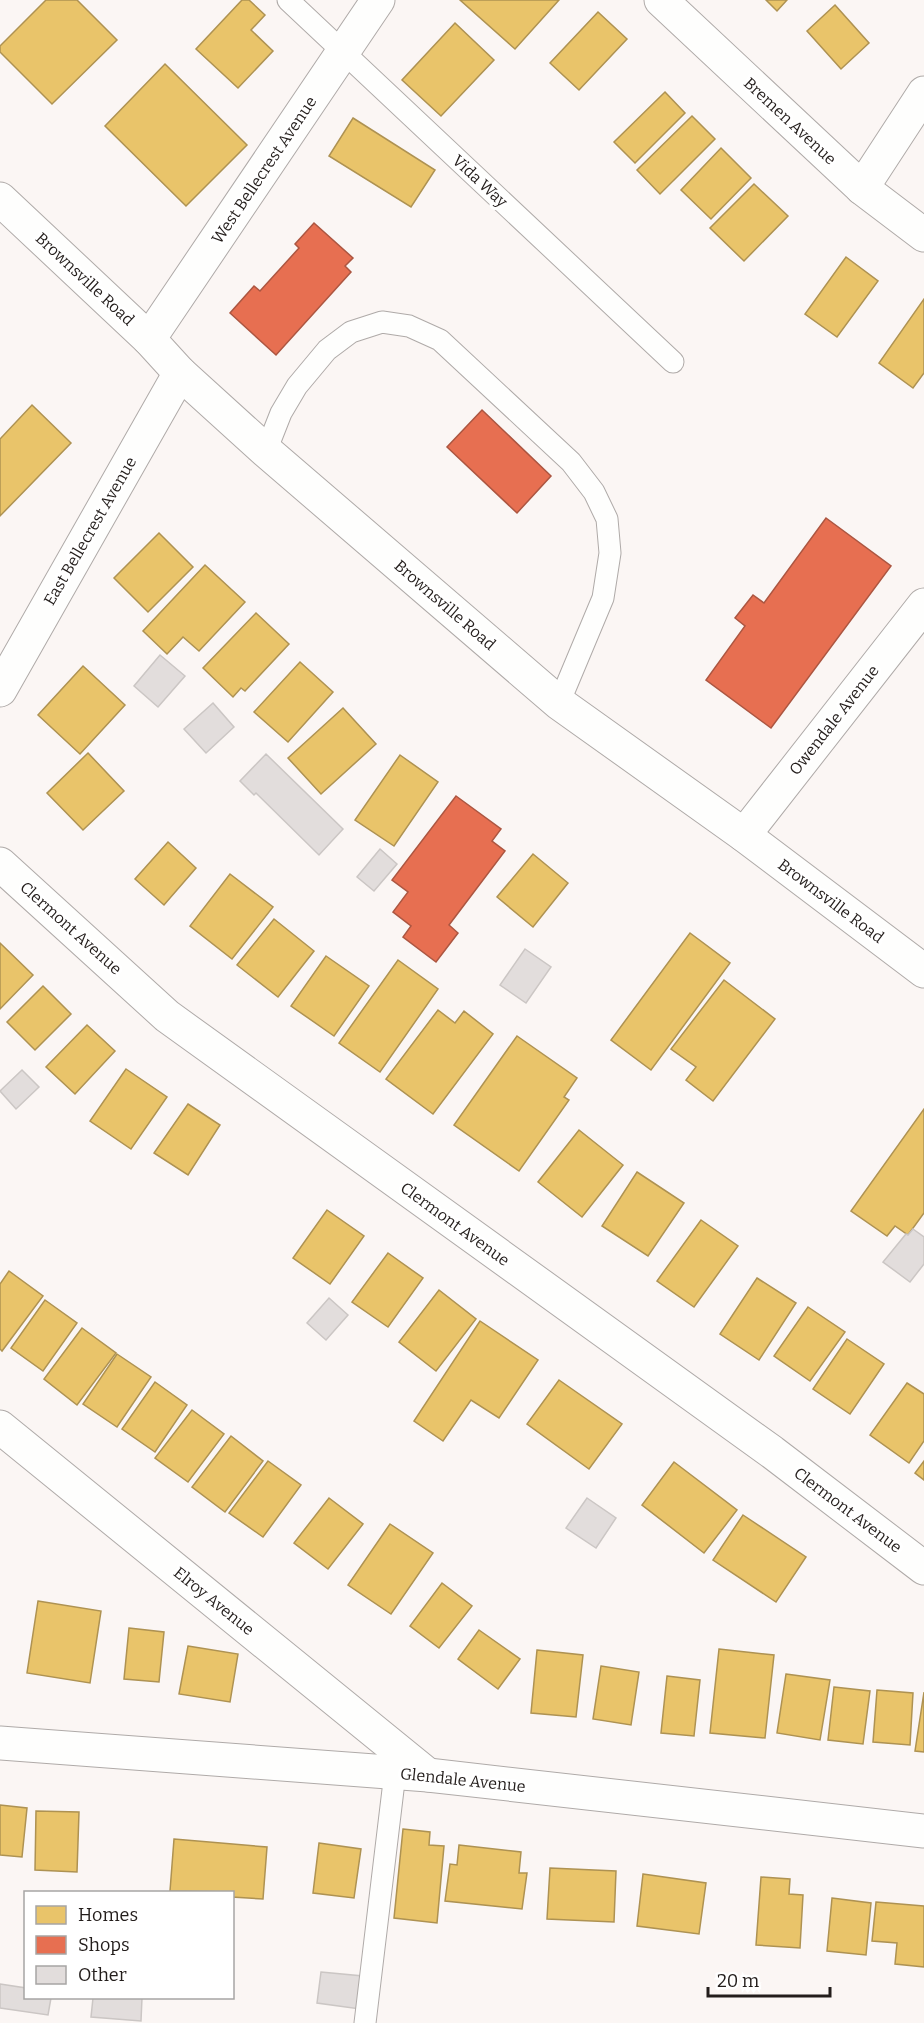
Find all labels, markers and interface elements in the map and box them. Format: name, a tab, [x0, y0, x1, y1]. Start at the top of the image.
street label: Bremen Avenue	[740, 73, 840, 169]
street label: West Bellecrest Avenue	[208, 93, 320, 247]
street label: Vida Way	[449, 151, 512, 212]
street label: Brownsville Road	[32, 229, 139, 330]
street label: East Bellecrest Avenue	[40, 453, 140, 609]
street label: Brownsville Road	[391, 556, 500, 654]
street label: Owendale Avenue	[785, 661, 883, 779]
street label: Brownsville Road	[774, 855, 888, 947]
street label: Clermont Avenue	[16, 877, 126, 979]
street label: Clermont Avenue	[397, 1178, 513, 1270]
street label: Clermont Avenue	[790, 1463, 906, 1557]
street label: Elroy Avenue	[170, 1563, 258, 1639]
street label: Glendale Avenue	[399, 1764, 527, 1796]
legend	[24, 1891, 234, 1999]
text: Homes	[78, 1904, 138, 1926]
text: Shops	[78, 1934, 130, 1956]
scale bar	[708, 1960, 830, 1998]
text: Other	[78, 1964, 127, 1986]
text: 20 m	[717, 1970, 759, 1992]

